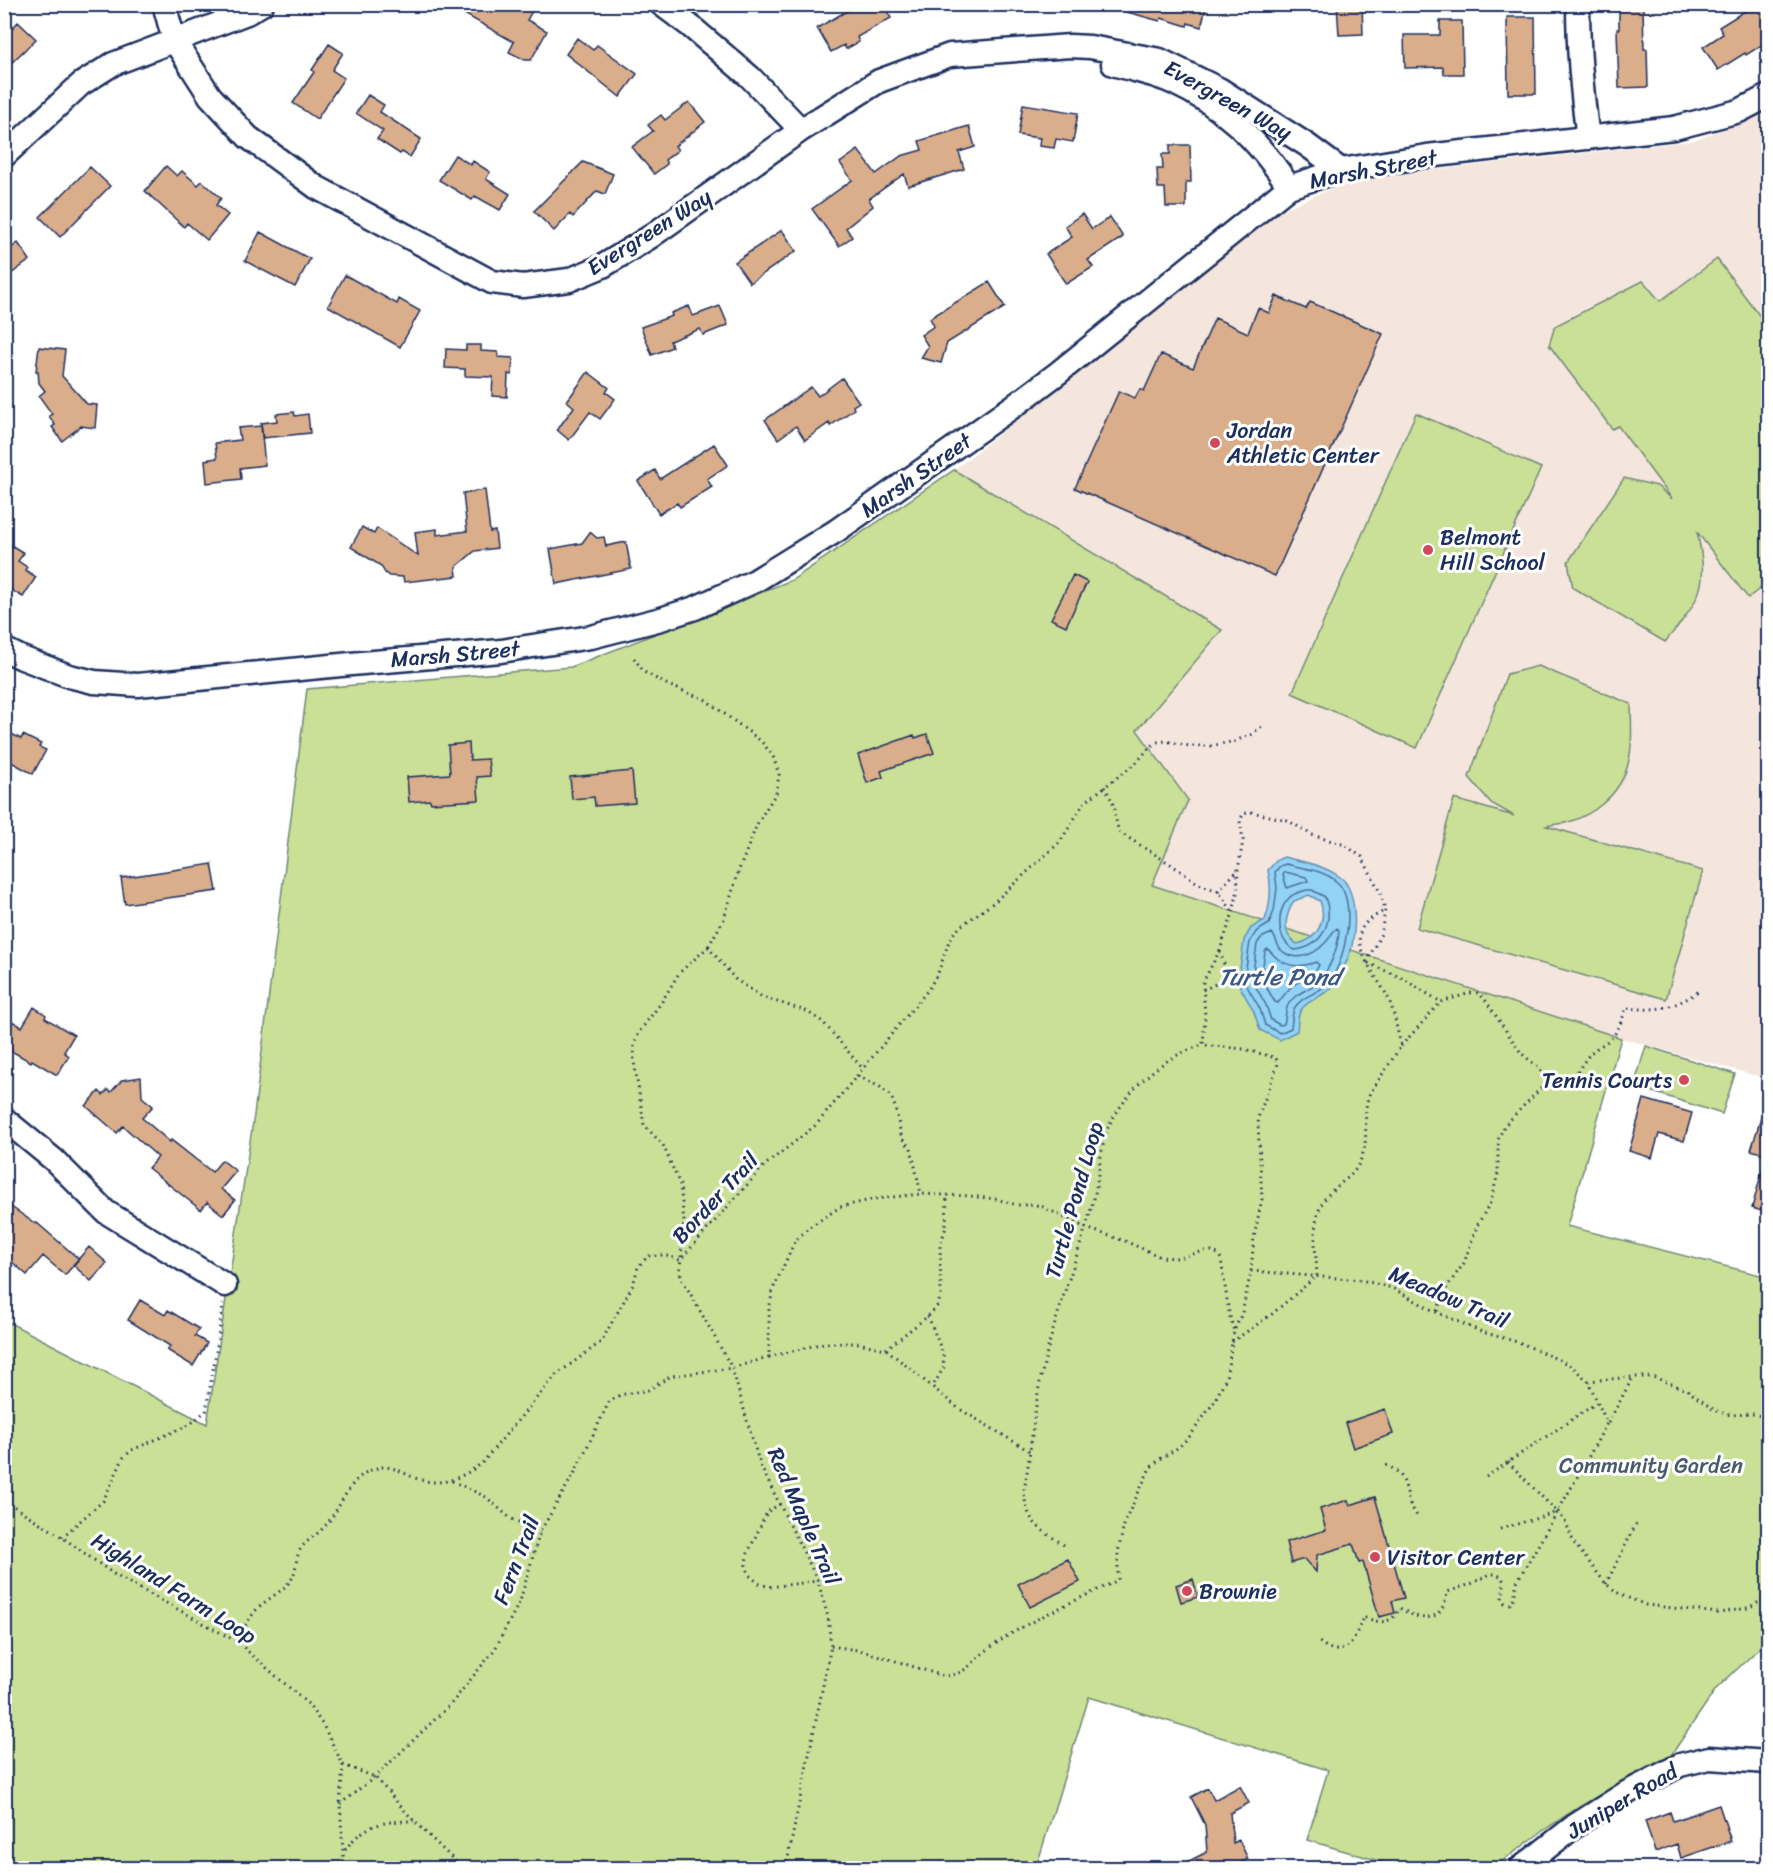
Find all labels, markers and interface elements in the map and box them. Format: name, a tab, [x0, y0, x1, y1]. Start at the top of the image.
street label: Evergreen Way	[1157, 49, 1300, 152]
street label: Marsh Street	[1306, 137, 1441, 200]
street label: Evergreen Way	[579, 178, 720, 286]
place label: Jordan Athletic Center	[1226, 411, 1381, 475]
street label: Marsh Street	[852, 421, 981, 528]
marker: Jordan Athletic Center	[1208, 436, 1222, 450]
place label: Belmont Hill School	[1440, 518, 1546, 582]
marker: Belmont Hill School	[1421, 543, 1435, 557]
street label: Marsh Street	[389, 629, 522, 679]
water label: Turtle Pond	[1218, 956, 1346, 998]
place label: Tennis Courts	[1542, 1061, 1672, 1100]
marker: Tennis Courts	[1677, 1073, 1691, 1087]
street label: Turtle Pond Loop	[1033, 1117, 1115, 1283]
street label: Border Trail	[662, 1142, 769, 1253]
street label: Meadow Trail	[1383, 1254, 1516, 1340]
street label: Red Maple Trail	[756, 1441, 852, 1592]
park label: Community Garden	[1559, 1446, 1743, 1485]
street label: Fern Trail	[481, 1509, 551, 1610]
street label: Highland Farm Loop	[83, 1521, 265, 1655]
place label: Visitor Center	[1387, 1538, 1525, 1577]
marker: Visitor Center	[1368, 1550, 1382, 1564]
place label: Brownie	[1199, 1572, 1277, 1611]
marker: Brownie	[1180, 1584, 1194, 1598]
street label: Juniper Road	[1558, 1752, 1686, 1850]

